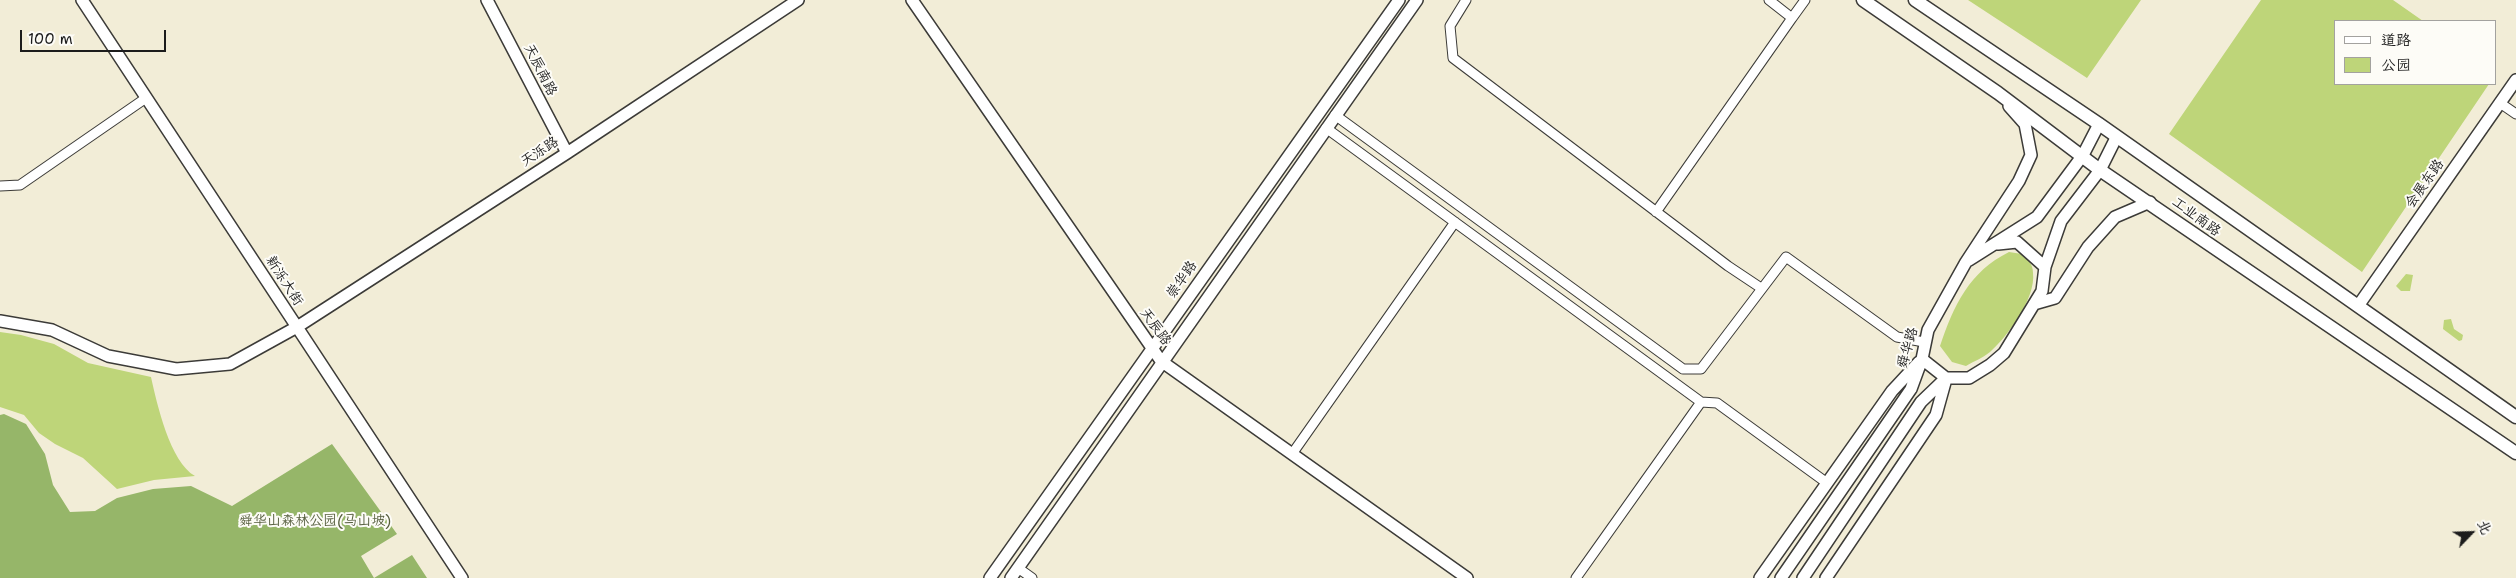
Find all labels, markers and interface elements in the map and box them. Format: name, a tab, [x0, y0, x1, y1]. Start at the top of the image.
scale bar	[22, 20, 169, 52]
legend	[2334, 20, 2496, 85]
text: 100 m	[28, 29, 73, 49]
text: 道路	[2381, 30, 2411, 50]
street label: 天辰南路	[520, 41, 560, 99]
text: 公园	[2381, 55, 2411, 75]
street label: 天泺路	[518, 134, 562, 170]
street label: 会展东路	[2402, 156, 2448, 212]
street label: 工业南路	[2168, 194, 2224, 240]
street label: 新泺大街	[262, 253, 306, 309]
street label: 崇华路	[1163, 258, 1201, 302]
street label: 天辰路	[1136, 305, 1174, 349]
street label: 舜华路	[1894, 325, 1922, 371]
north arrow	[2446, 508, 2496, 558]
park label: 舜华山森林公园(马山坡)	[239, 513, 391, 529]
text: 北	[2474, 517, 2496, 537]

